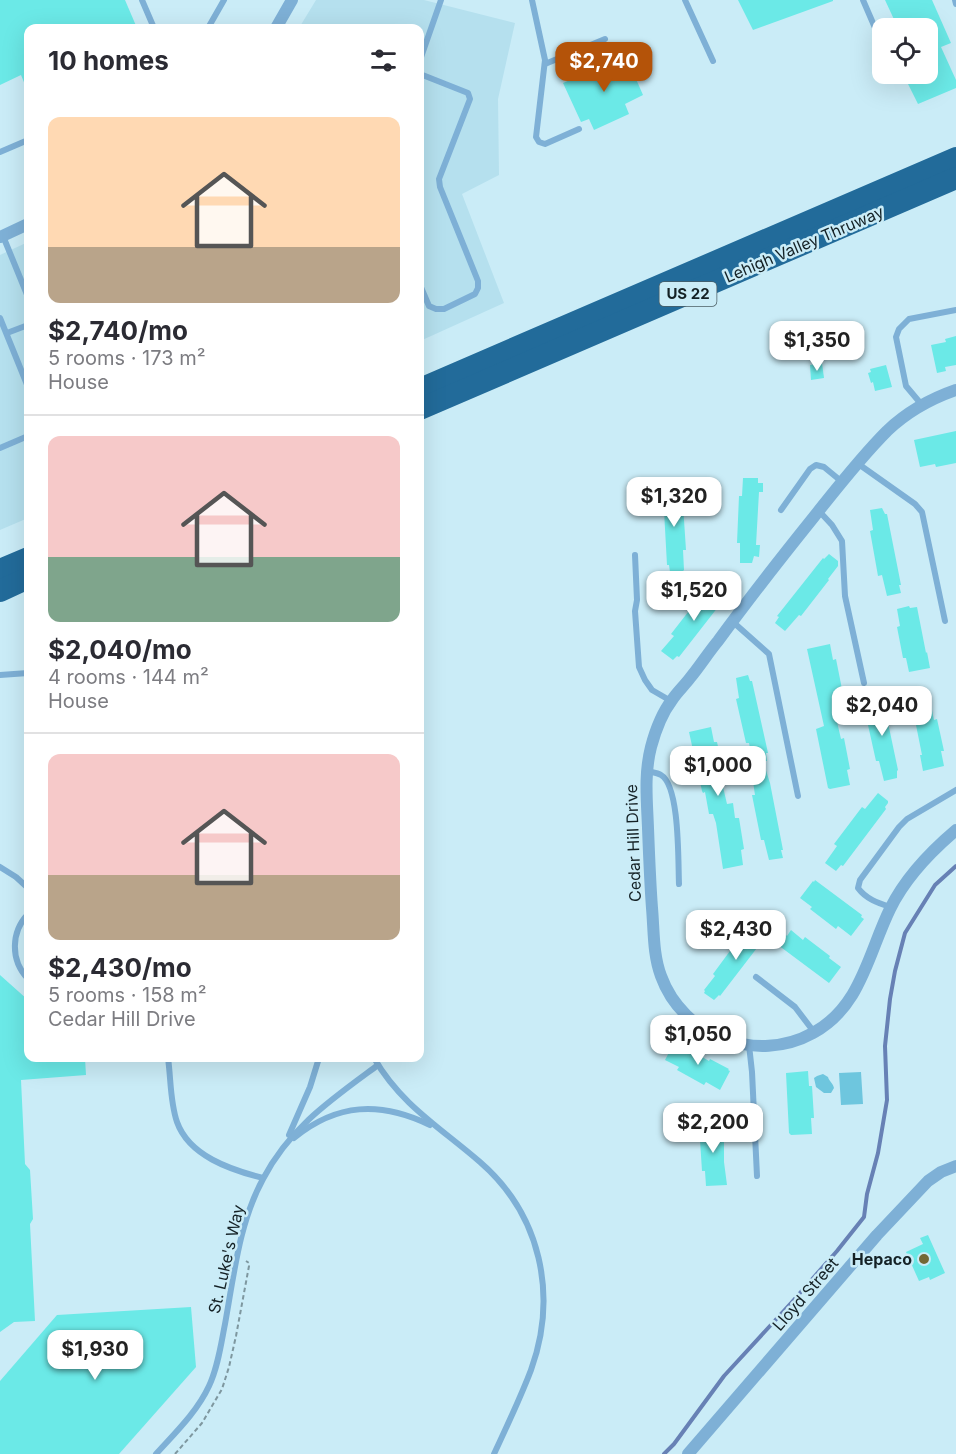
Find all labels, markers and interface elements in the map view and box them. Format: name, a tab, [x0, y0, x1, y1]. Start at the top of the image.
map controls	[872, 18, 938, 84]
button: locate	[872, 18, 938, 84]
pin: $2,740	[555, 42, 653, 93]
icon: filters	[367, 44, 400, 77]
text: 10 homes	[48, 45, 169, 76]
text: $2,740	[569, 49, 639, 73]
icon: home	[170, 156, 278, 264]
street label: Lehigh Valley Thruway	[721, 201, 887, 287]
road number: US 22	[660, 282, 716, 306]
text: $2,740/mo	[48, 315, 188, 346]
pin: $1,350	[768, 321, 866, 372]
text: $1,350	[783, 328, 851, 352]
text: 5 rooms · 173 m²	[48, 346, 206, 370]
text: House	[48, 370, 109, 394]
icon: home	[170, 475, 278, 583]
pin: $1,320	[625, 477, 723, 528]
text: $1,320	[641, 484, 707, 508]
pin: $1,520	[645, 571, 743, 622]
text: $1,520	[660, 578, 728, 602]
text: $2,040/mo	[48, 634, 192, 665]
text: 4 rooms · 144 m²	[48, 665, 209, 689]
pin: $2,040	[833, 686, 931, 737]
text: House	[48, 689, 109, 713]
text: $2,040	[846, 693, 918, 717]
pin: $1,000	[669, 746, 767, 797]
text: $1,000	[684, 753, 752, 777]
street label: Cedar Hill Drive	[621, 784, 645, 902]
icon: home	[170, 793, 278, 901]
pin: $2,430	[687, 910, 785, 961]
text: $2,430	[700, 917, 772, 941]
text: $2,430/mo	[48, 952, 192, 983]
text: 5 rooms · 158 m²	[48, 983, 207, 1007]
text: Cedar Hill Drive	[48, 1007, 196, 1031]
pin: $1,050	[649, 1015, 747, 1066]
text: $1,050	[664, 1022, 732, 1046]
pin: $2,200	[664, 1103, 762, 1154]
text: $2,200	[677, 1110, 749, 1134]
street label: St. Luke's Way	[204, 1203, 248, 1315]
place label: Hepaco	[852, 1249, 912, 1269]
marker: Hepaco	[917, 1252, 931, 1266]
street label: Lloyd Street	[768, 1253, 842, 1335]
pin: $1,930	[46, 1330, 144, 1381]
text: $1,930	[61, 1337, 129, 1361]

